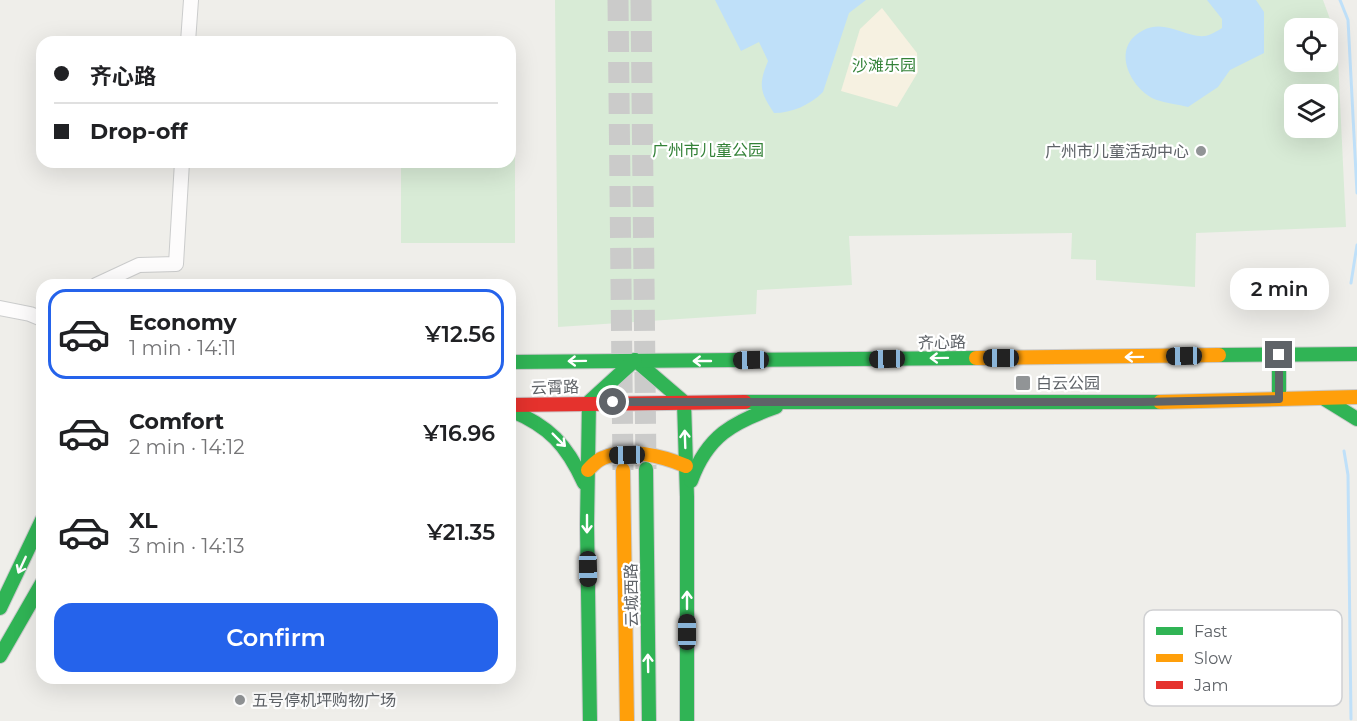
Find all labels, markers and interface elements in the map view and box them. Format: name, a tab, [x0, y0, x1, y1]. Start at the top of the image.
map controls	[1284, 18, 1338, 138]
button: locate	[1284, 18, 1338, 72]
park label: 沙滩乐园	[852, 56, 916, 75]
text: 齐心路	[90, 63, 156, 90]
button: layers	[1284, 84, 1338, 138]
text: Drop-off	[90, 118, 188, 145]
park label: 广州市儿童公园	[652, 141, 764, 160]
place label: 广州市儿童活动中心	[1045, 142, 1189, 161]
marker: 广州市儿童活动中心	[1194, 144, 1208, 158]
callout: 2 min	[1230, 268, 1328, 310]
text: 2 min	[1251, 277, 1308, 301]
icon: car	[57, 307, 111, 361]
text: Economy	[129, 309, 237, 336]
text: ¥12.56	[425, 321, 495, 348]
street label: 齐心路	[918, 333, 966, 352]
text: 1 min · 14:11	[129, 336, 236, 360]
route end	[1265, 341, 1292, 368]
car	[1166, 347, 1202, 365]
car	[983, 349, 1019, 367]
car	[869, 350, 905, 368]
car	[733, 351, 769, 369]
one-way arrow	[1124, 351, 1144, 362]
one-way arrow	[929, 353, 949, 364]
one-way arrow	[692, 355, 712, 367]
one-way arrow	[567, 356, 587, 367]
marker: 白云公园	[1014, 374, 1032, 392]
place label: 白云公园	[1036, 374, 1100, 393]
street label: 云霄路	[531, 377, 579, 398]
route start	[599, 388, 626, 415]
icon: car	[57, 406, 111, 460]
text: Comfort	[129, 408, 224, 435]
text: ¥16.96	[423, 420, 495, 447]
one-way arrow	[679, 429, 691, 449]
one-way arrow	[552, 433, 567, 448]
text: 2 min · 14:12	[129, 435, 245, 459]
car	[609, 446, 645, 464]
icon: car	[57, 505, 111, 559]
text: XL	[129, 507, 158, 534]
one-way arrow	[582, 513, 593, 533]
text: ¥21.35	[427, 519, 495, 546]
text: 3 min · 14:13	[129, 534, 244, 558]
car	[579, 551, 597, 587]
one-way arrow	[16, 555, 27, 573]
street label: 云城西路	[621, 563, 642, 627]
one-way arrow	[681, 590, 693, 610]
button: Confirm	[54, 603, 498, 672]
legend	[1144, 610, 1342, 706]
car	[678, 614, 696, 650]
text: Fast	[1194, 622, 1228, 641]
text: Slow	[1194, 649, 1232, 668]
one-way arrow	[642, 653, 654, 673]
text: Jam	[1193, 676, 1228, 695]
place label: 五号停机坪购物广场	[252, 691, 396, 710]
marker: 五号停机坪购物广场	[233, 693, 247, 707]

